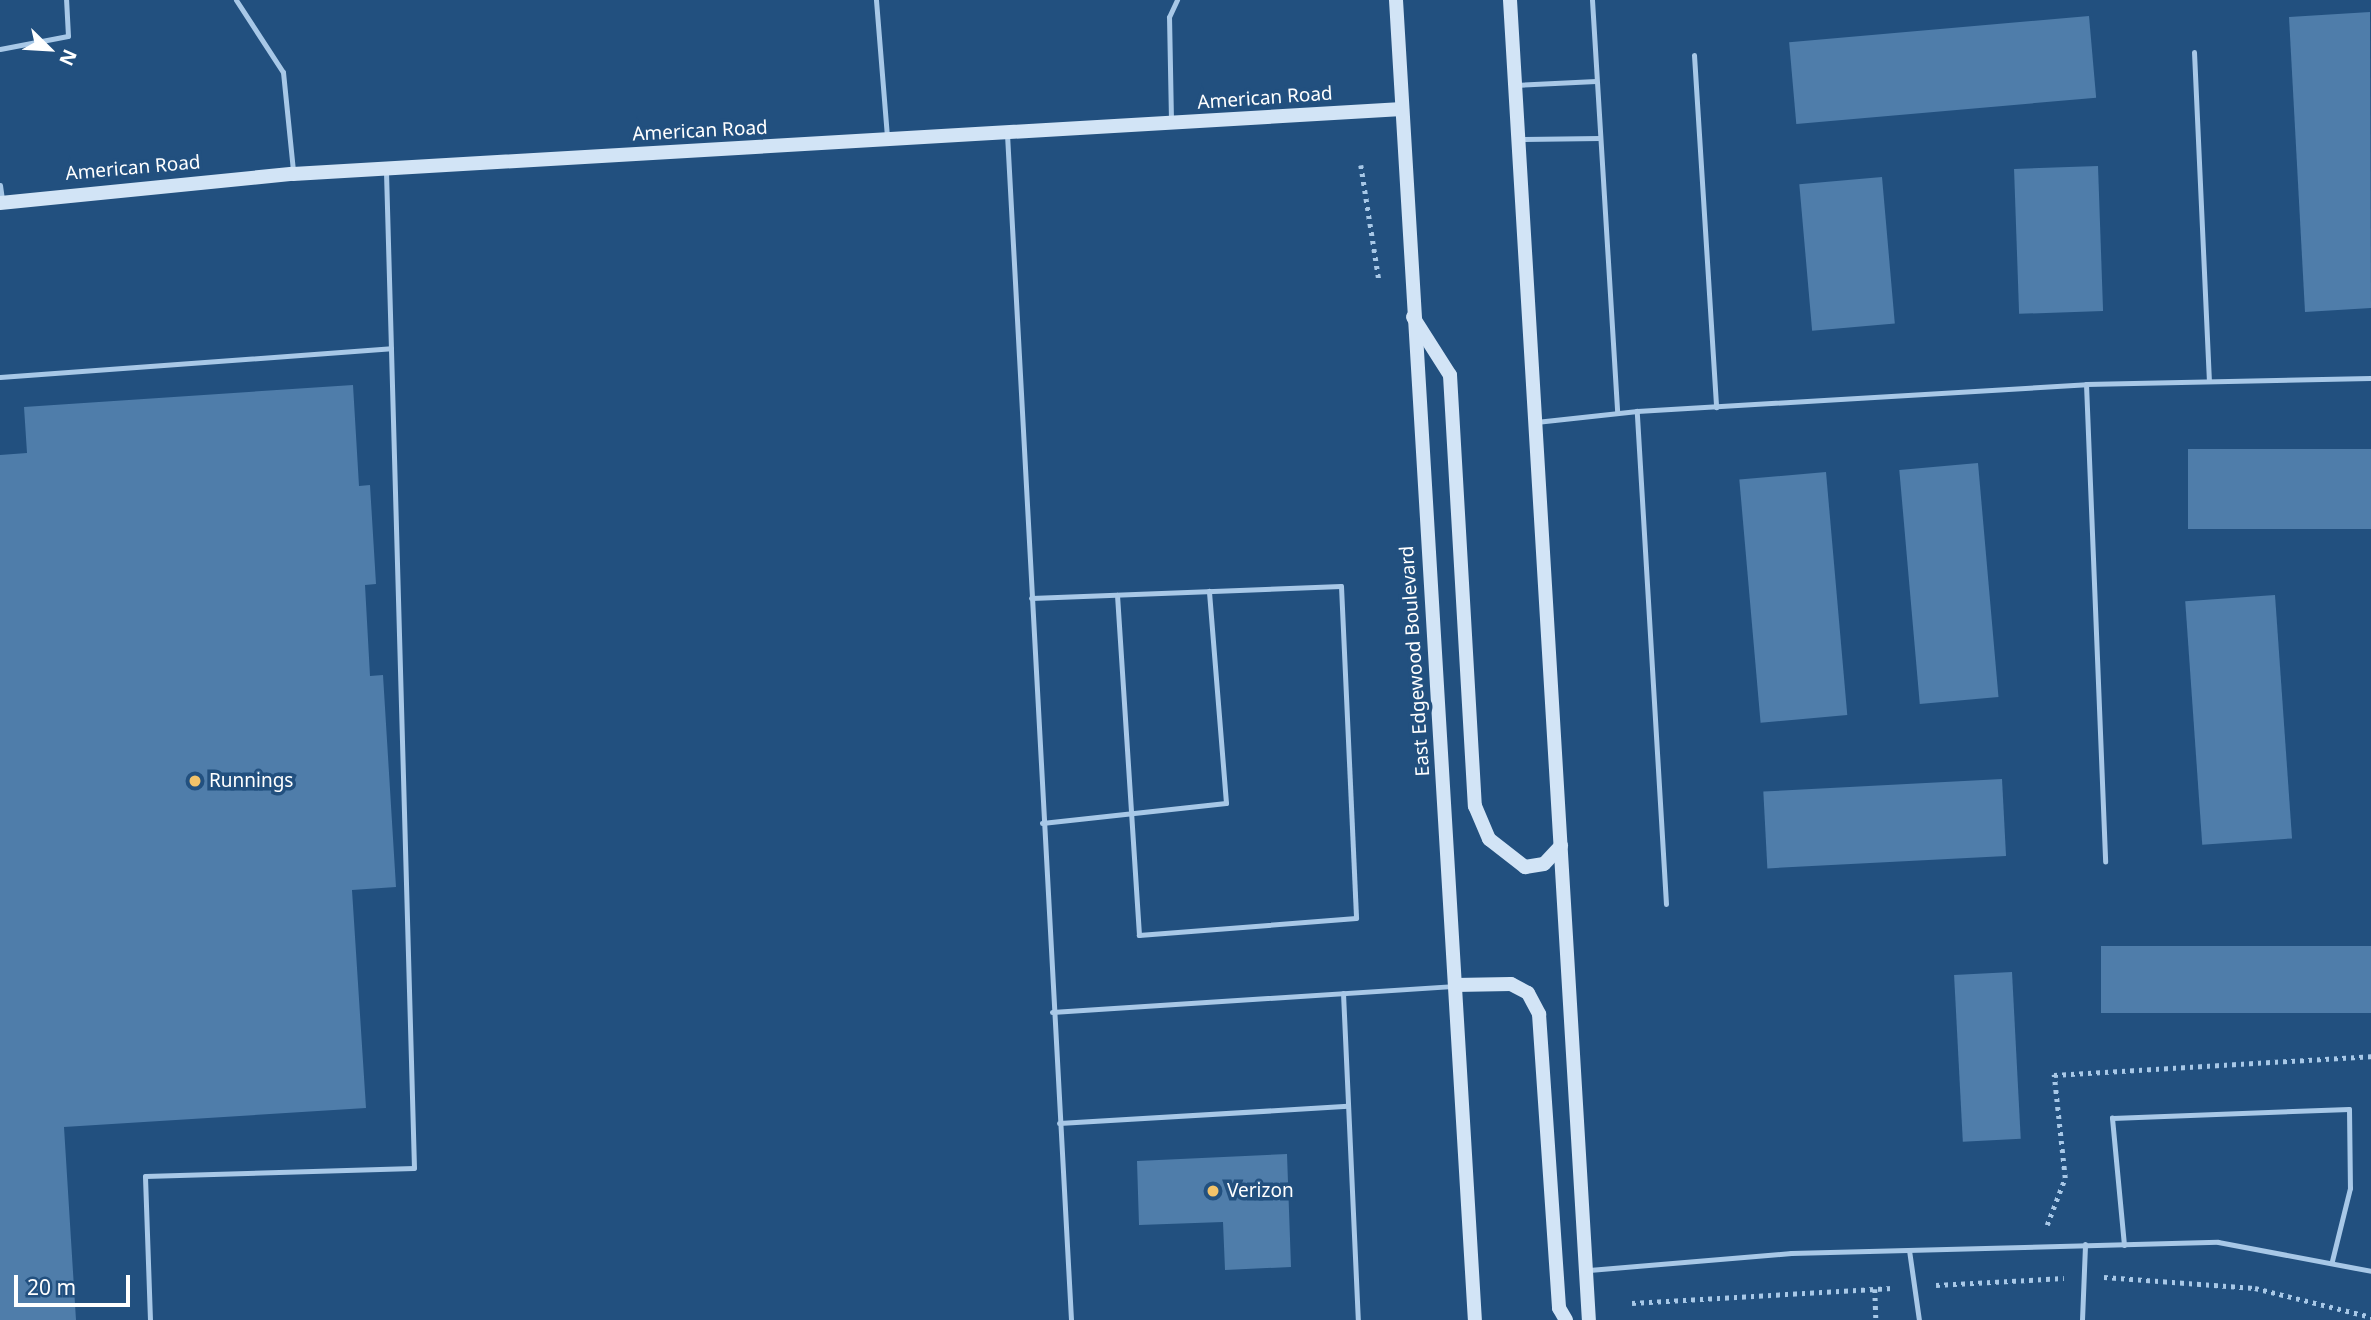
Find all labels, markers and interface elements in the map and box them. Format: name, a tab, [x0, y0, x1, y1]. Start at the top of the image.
north arrow	[14, 14, 84, 84]
text: N	[53, 45, 83, 70]
street label: American Road	[1197, 82, 1333, 114]
street label: American Road	[632, 116, 768, 146]
street label: American Road	[65, 151, 201, 185]
street label: East Edgewood Boulevard	[1396, 545, 1434, 777]
place label: Runnings	[209, 770, 293, 792]
marker: Runnings	[187, 773, 203, 789]
place label: Verizon	[1227, 1180, 1294, 1202]
marker: Verizon	[1205, 1183, 1221, 1199]
scale bar	[18, 1260, 133, 1304]
text: 20 m	[27, 1273, 76, 1301]

